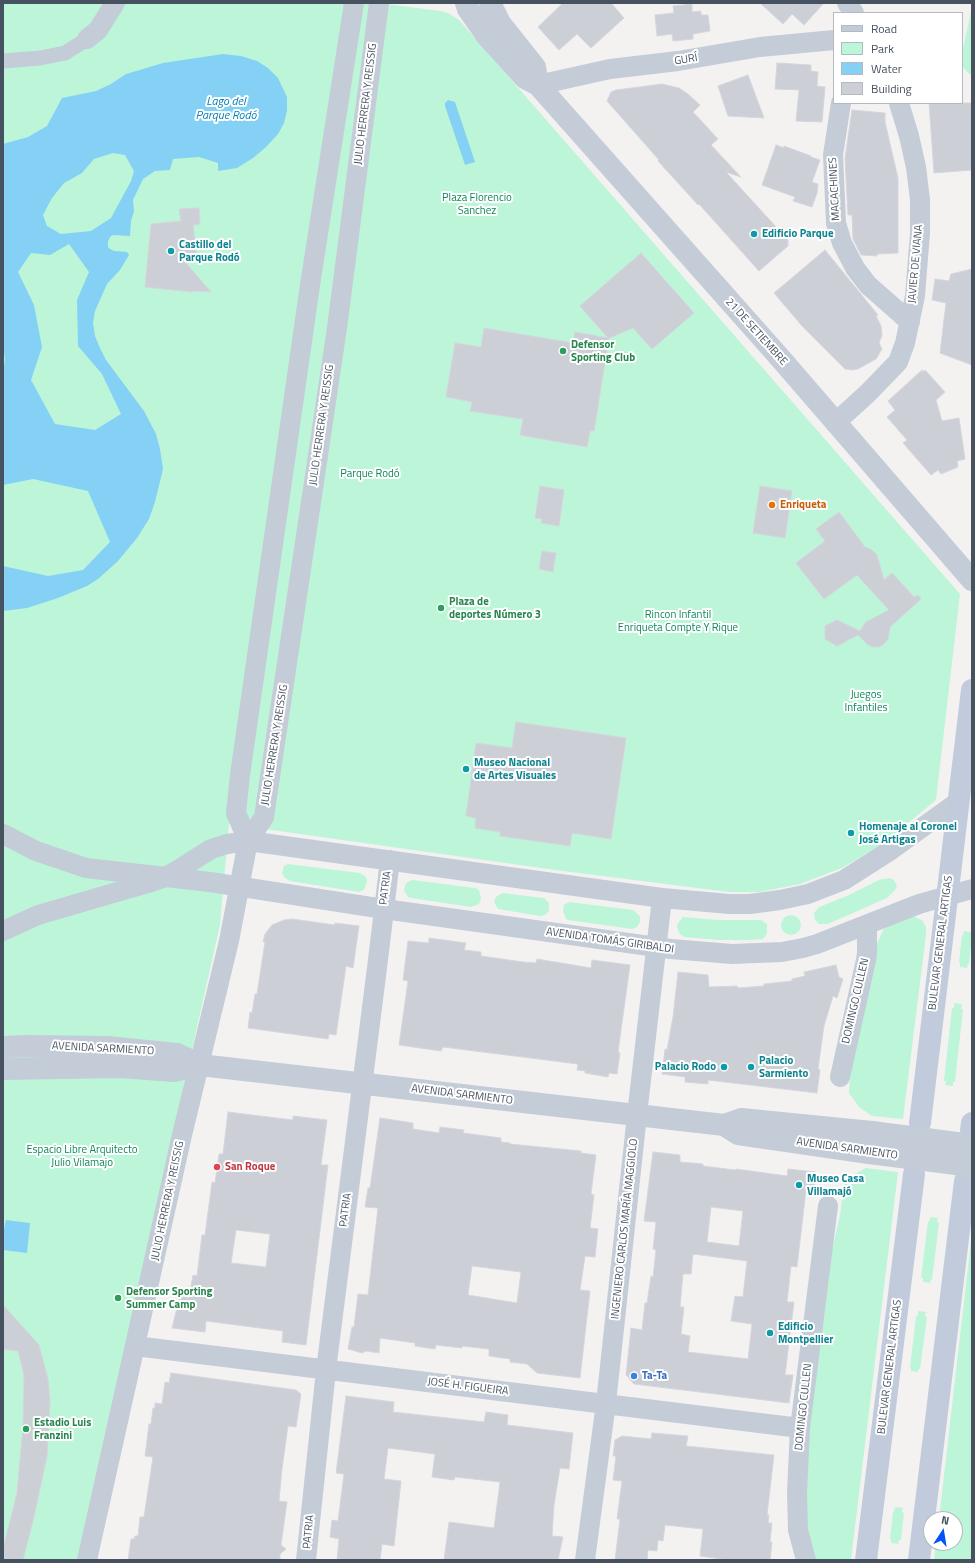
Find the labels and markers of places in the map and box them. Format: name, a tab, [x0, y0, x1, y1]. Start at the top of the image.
place label: Edificio Parque	[762, 227, 833, 241]
marker: Edificio Parque	[749, 229, 759, 239]
place label: Castillo del Parque Rodó	[179, 238, 240, 264]
marker: Castillo del Parque Rodó	[166, 246, 176, 256]
place label: Defensor Sporting Club	[571, 338, 635, 364]
marker: Defensor Sporting Club	[558, 346, 568, 356]
place label: Enriqueta	[780, 498, 826, 512]
marker: Enriqueta	[767, 500, 777, 510]
place label: Plaza de deportes Número 3	[449, 595, 541, 621]
marker: Plaza de deportes Número 3	[436, 603, 446, 613]
place label: Museo Nacional de Artes Visuales	[474, 756, 556, 782]
marker: Museo Nacional de Artes Visuales	[461, 764, 471, 774]
place label: Homenaje al Coronel José Artigas	[859, 820, 957, 846]
marker: Homenaje al Coronel José Artigas	[846, 828, 856, 838]
place label: Palacio Sarmiento	[759, 1054, 808, 1080]
place label: Palacio Rodo	[655, 1060, 716, 1074]
marker: Palacio Rodo	[719, 1062, 729, 1072]
marker: Palacio Sarmiento	[746, 1062, 756, 1072]
place label: San Roque	[225, 1160, 275, 1174]
marker: San Roque	[212, 1162, 222, 1172]
place label: Museo Casa Villamajó	[807, 1172, 864, 1198]
marker: Museo Casa Villamajó	[794, 1180, 804, 1190]
place label: Defensor Sporting Summer Camp	[126, 1285, 212, 1311]
marker: Defensor Sporting Summer Camp	[113, 1293, 123, 1303]
place label: Edificio Montpellier	[778, 1320, 833, 1346]
marker: Edificio Montpellier	[765, 1328, 775, 1338]
place label: Ta-Ta	[642, 1369, 667, 1383]
marker: Ta-Ta	[629, 1371, 639, 1381]
place label: Estadio Luis Franzini	[34, 1416, 91, 1442]
marker: Estadio Luis Franzini	[21, 1424, 31, 1434]

